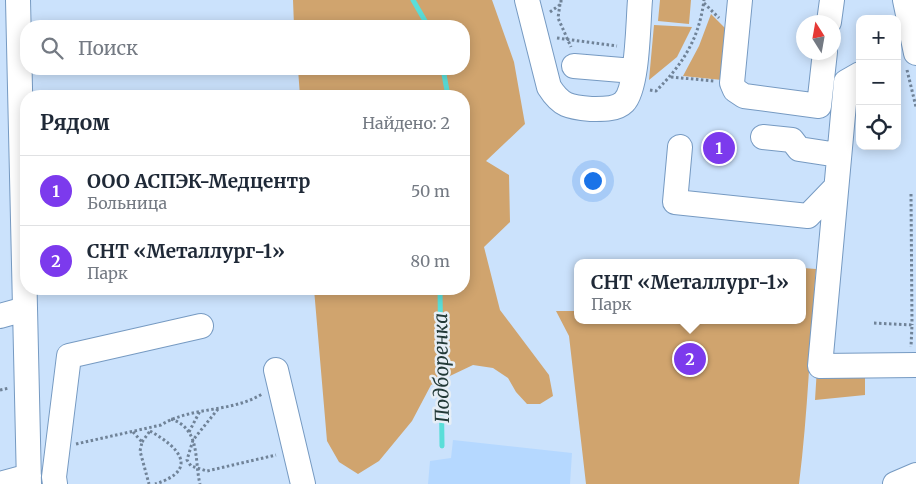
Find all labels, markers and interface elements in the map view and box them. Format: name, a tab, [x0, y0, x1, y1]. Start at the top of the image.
north arrow	[796, 15, 841, 60]
map controls	[856, 15, 901, 150]
button: +	[856, 15, 901, 60]
search box	[20, 20, 470, 75]
icon: search	[38, 34, 66, 62]
text: Поиск	[78, 36, 138, 60]
button: −	[856, 60, 901, 105]
button: locate	[856, 105, 901, 150]
text: Рядом	[40, 109, 110, 136]
text: Найдено: 2	[362, 113, 450, 133]
pin: 1	[703, 129, 735, 167]
your location	[580, 168, 606, 194]
text: ООО АСПЭК-Медцентр	[87, 169, 310, 193]
text: 1	[52, 181, 60, 201]
text: 50 m	[411, 181, 450, 201]
text: Больница	[87, 193, 167, 213]
text: СНТ «Металлург-1»	[87, 239, 285, 263]
text: 2	[51, 251, 61, 271]
text: 80 m	[411, 251, 450, 271]
popup	[574, 259, 806, 324]
text: Парк	[87, 263, 128, 283]
text: СНТ «Металлург-1»	[591, 270, 789, 294]
text: Парк	[591, 294, 632, 314]
water label: Подборенка	[428, 313, 454, 423]
pin: 2	[674, 340, 706, 378]

